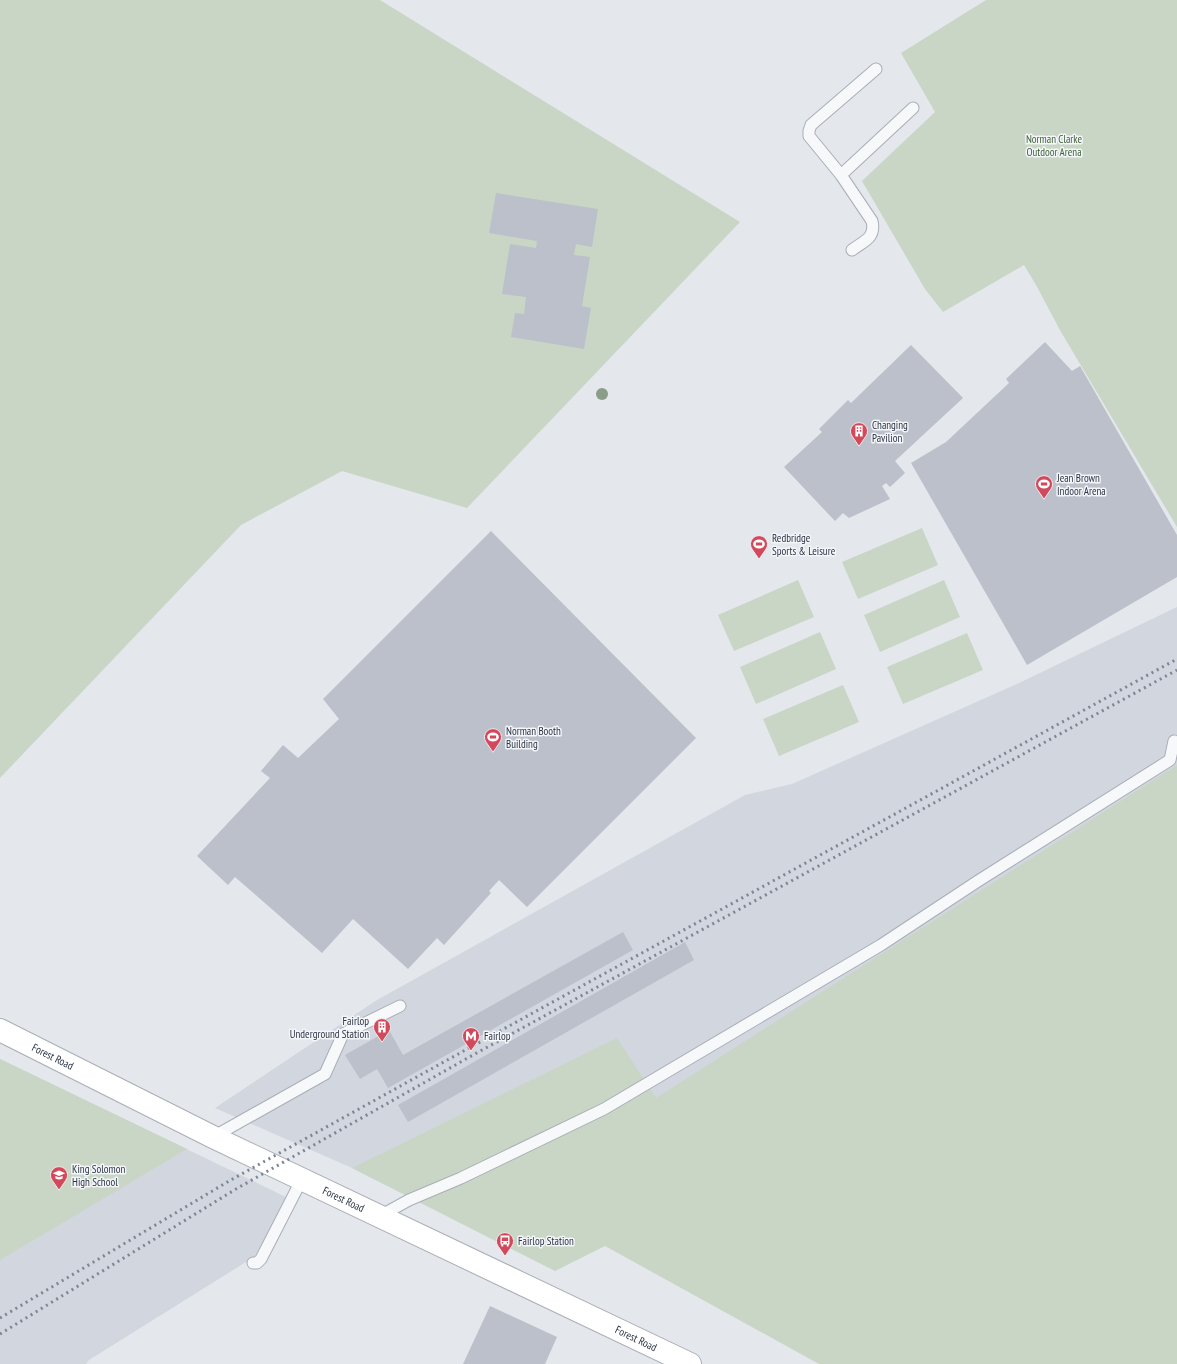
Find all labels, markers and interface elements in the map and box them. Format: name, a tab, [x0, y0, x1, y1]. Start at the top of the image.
park label: Norman Clarke Outdoor Arena	[1026, 132, 1083, 159]
place label: Changing Pavilion	[872, 418, 908, 445]
building icon: Changing Pavilion	[849, 421, 869, 446]
place label: Jean Brown Indoor Arena	[1056, 471, 1106, 498]
sports icon: Jean Brown Indoor Arena	[1034, 474, 1054, 499]
place label: Redbridge Sports & Leisure	[772, 531, 836, 558]
sports icon: Redbridge Sports & Leisure	[749, 534, 769, 559]
place label: Norman Booth Building	[506, 724, 561, 751]
sports icon: Norman Booth Building	[483, 727, 503, 752]
place label: Fairlop Underground Station	[290, 1014, 369, 1041]
building icon: Fairlop Underground Station	[372, 1017, 392, 1042]
metro station icon: Fairlop	[461, 1026, 481, 1051]
place label: Fairlop	[484, 1029, 511, 1043]
street label: Forest Road	[30, 1040, 76, 1073]
place label: King Solomon High School	[72, 1162, 125, 1189]
school or university icon: King Solomon High School	[49, 1165, 69, 1190]
street label: Forest Road	[320, 1183, 367, 1215]
bus stop icon: Fairlop Station	[495, 1231, 515, 1256]
place label: Fairlop Station	[518, 1234, 574, 1248]
street label: Forest Road	[613, 1322, 660, 1354]

